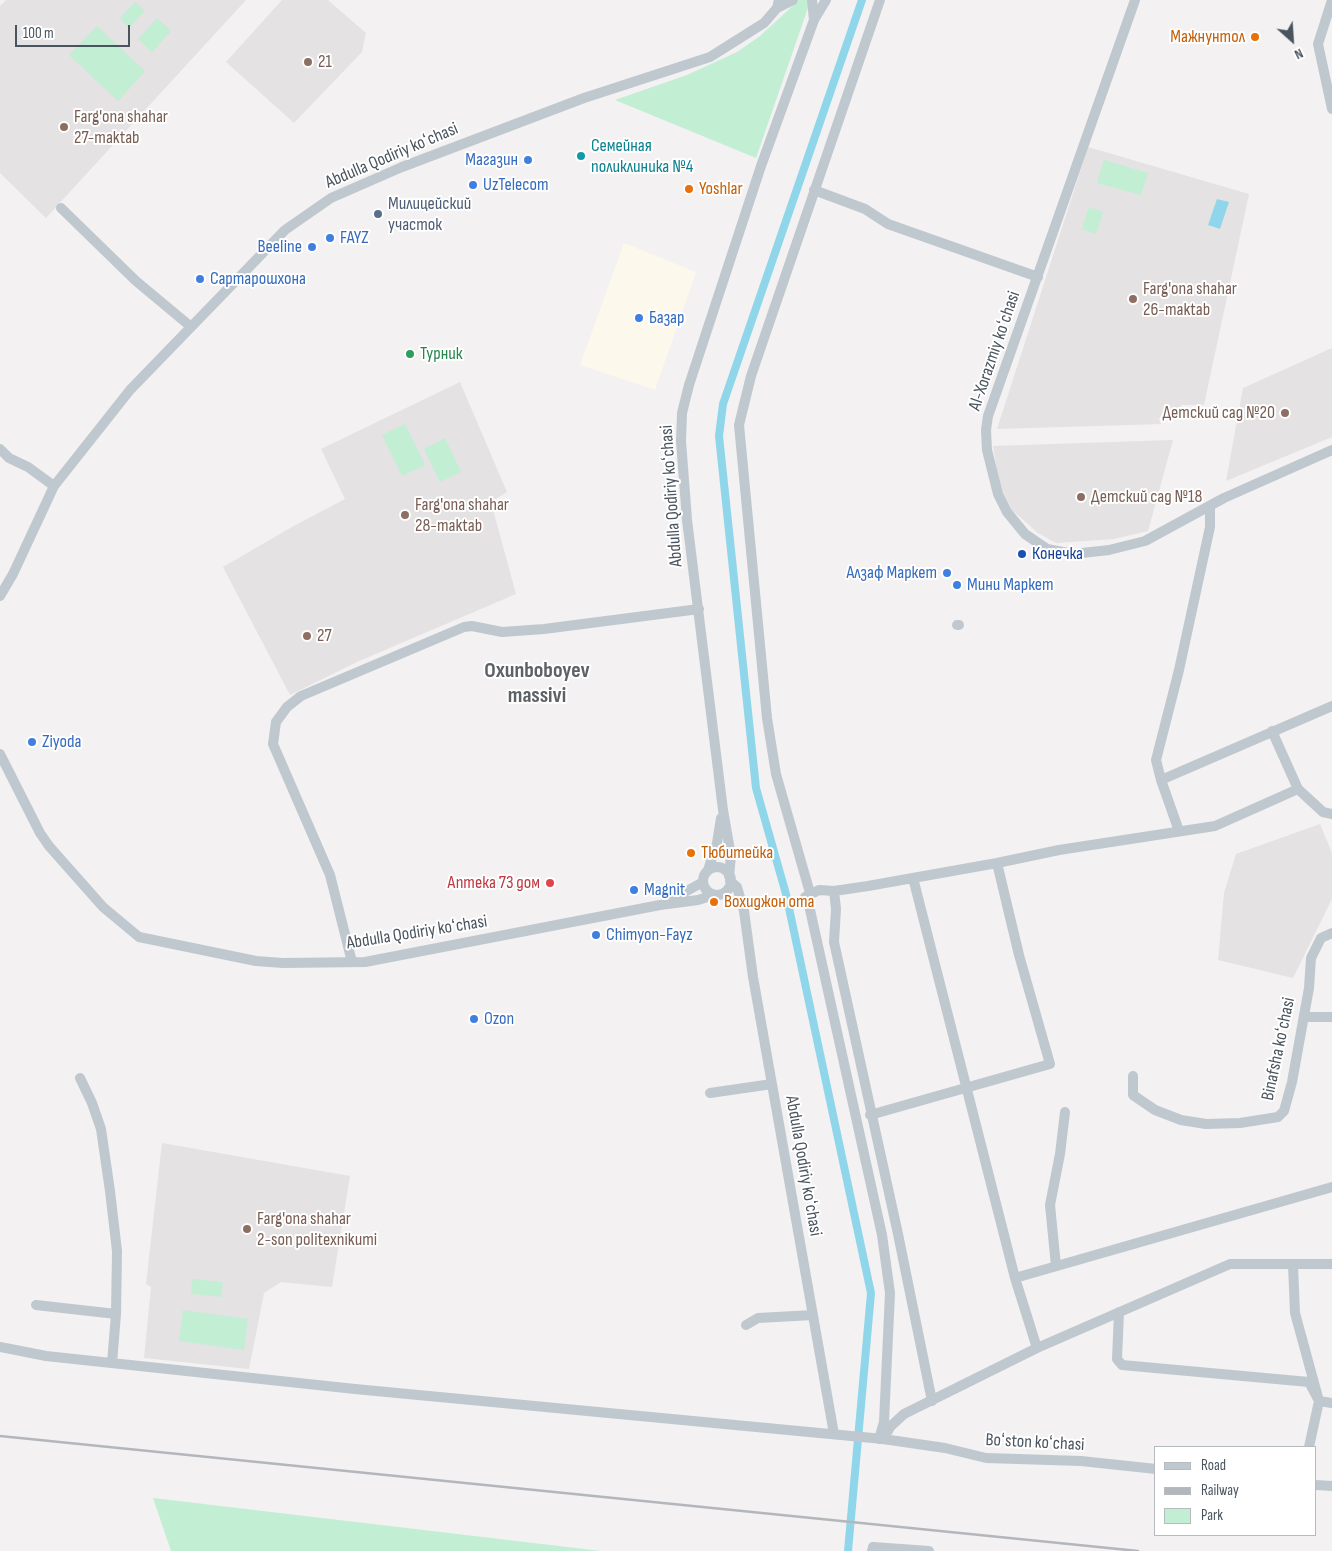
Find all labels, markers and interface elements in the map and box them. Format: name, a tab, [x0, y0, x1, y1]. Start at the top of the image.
scale bar	[18, 15, 132, 47]
north arrow	[1267, 15, 1317, 65]
text: 100 m	[23, 24, 54, 43]
place label: Мажнунтол	[1170, 26, 1245, 48]
marker: Мажнунтол	[1249, 31, 1261, 43]
text: N	[1292, 45, 1306, 63]
place label: 21	[318, 51, 332, 73]
marker: 21	[302, 56, 314, 68]
place label: Farg'ona shahar 27-maktab	[74, 106, 168, 148]
street label: Abdulla Qodiriy koʻchasi	[322, 118, 462, 194]
marker: Farg'ona shahar 27-maktab	[58, 121, 70, 133]
place label: Семейная поликлиника №4	[591, 135, 693, 178]
place label: Магазин	[465, 149, 518, 171]
marker: Семейная поликлиника №4	[575, 150, 587, 162]
marker: Магазин	[522, 154, 534, 166]
place label: UzTelecom	[483, 174, 548, 196]
place label: Yoshlar	[699, 178, 743, 200]
marker: UzTelecom	[467, 179, 479, 191]
marker: Yoshlar	[683, 183, 695, 195]
place label: Милицейский участок	[388, 193, 471, 235]
marker: Милицейский участок	[372, 208, 384, 220]
place label: FAYZ	[340, 227, 369, 249]
marker: FAYZ	[324, 232, 336, 244]
place label: Beeline	[258, 236, 302, 258]
marker: Beeline	[306, 241, 318, 253]
place label: Сартарошхона	[210, 268, 306, 290]
marker: Сартарошхона	[194, 273, 206, 285]
place label: Farg'ona shahar 26-maktab	[1143, 278, 1237, 320]
street label: Al-Xorazmiy koʻchasi	[964, 289, 1026, 413]
marker: Farg'ona shahar 26-maktab	[1127, 293, 1139, 305]
place label: Базар	[649, 307, 684, 329]
marker: Базар	[633, 312, 645, 324]
place label: Турник	[420, 343, 463, 365]
marker: Турник	[404, 348, 416, 360]
place label: Детский сад №20	[1162, 402, 1275, 424]
marker: Детский сад №20	[1279, 407, 1291, 419]
street label: Abdulla Qodiriy koʻchasi	[656, 424, 688, 568]
place label: Детский сад №18	[1091, 486, 1202, 508]
marker: Детский сад №18	[1075, 491, 1087, 503]
place label: Farg'ona shahar 28-maktab	[415, 494, 509, 536]
marker: Farg'ona shahar 28-maktab	[399, 509, 411, 521]
place label: Конечка	[1032, 543, 1083, 565]
marker: Конечка	[1016, 548, 1028, 560]
place label: Алзаф Маркет	[846, 562, 937, 584]
marker: Алзаф Маркет	[941, 567, 953, 579]
place label: Мини Маркет	[967, 574, 1054, 596]
marker: Мини Маркет	[951, 579, 963, 591]
place label: 27	[317, 625, 332, 647]
marker: 27	[301, 630, 313, 642]
district label: Oxunboboyev massivi	[484, 658, 590, 709]
place label: Ziyoda	[42, 731, 82, 753]
marker: Ziyoda	[26, 736, 38, 748]
place label: Тюбитейка	[701, 842, 773, 864]
marker: Тюбитейка	[685, 847, 697, 859]
place label: Аптека 73 дом	[448, 872, 540, 894]
marker: Аптека 73 дом	[544, 877, 556, 889]
place label: Magnit	[644, 879, 685, 901]
marker: Magnit	[628, 884, 640, 896]
place label: Вохиджон ота	[724, 891, 814, 913]
marker: Вохиджон ота	[708, 896, 720, 908]
street label: Abdulla Qodiriy koʻchasi	[345, 911, 489, 955]
place label: Chimyon-Fayz	[606, 924, 693, 946]
marker: Chimyon-Fayz	[590, 929, 602, 941]
street label: Binafsha koʻchasi	[1258, 995, 1300, 1103]
place label: Ozon	[484, 1008, 514, 1030]
marker: Ozon	[468, 1013, 480, 1025]
street label: Abdulla Qodiriy koʻchasi	[780, 1094, 826, 1238]
place label: Farg'ona shahar 2-son politexnikumi	[257, 1208, 377, 1250]
marker: Farg'ona shahar 2-son politexnikumi	[241, 1223, 253, 1235]
street label: Boʻston koʻchasi	[985, 1430, 1085, 1456]
legend	[1154, 1446, 1317, 1536]
text: Road	[1201, 1456, 1226, 1475]
text: Railway	[1201, 1481, 1239, 1500]
text: Park	[1201, 1506, 1223, 1525]

